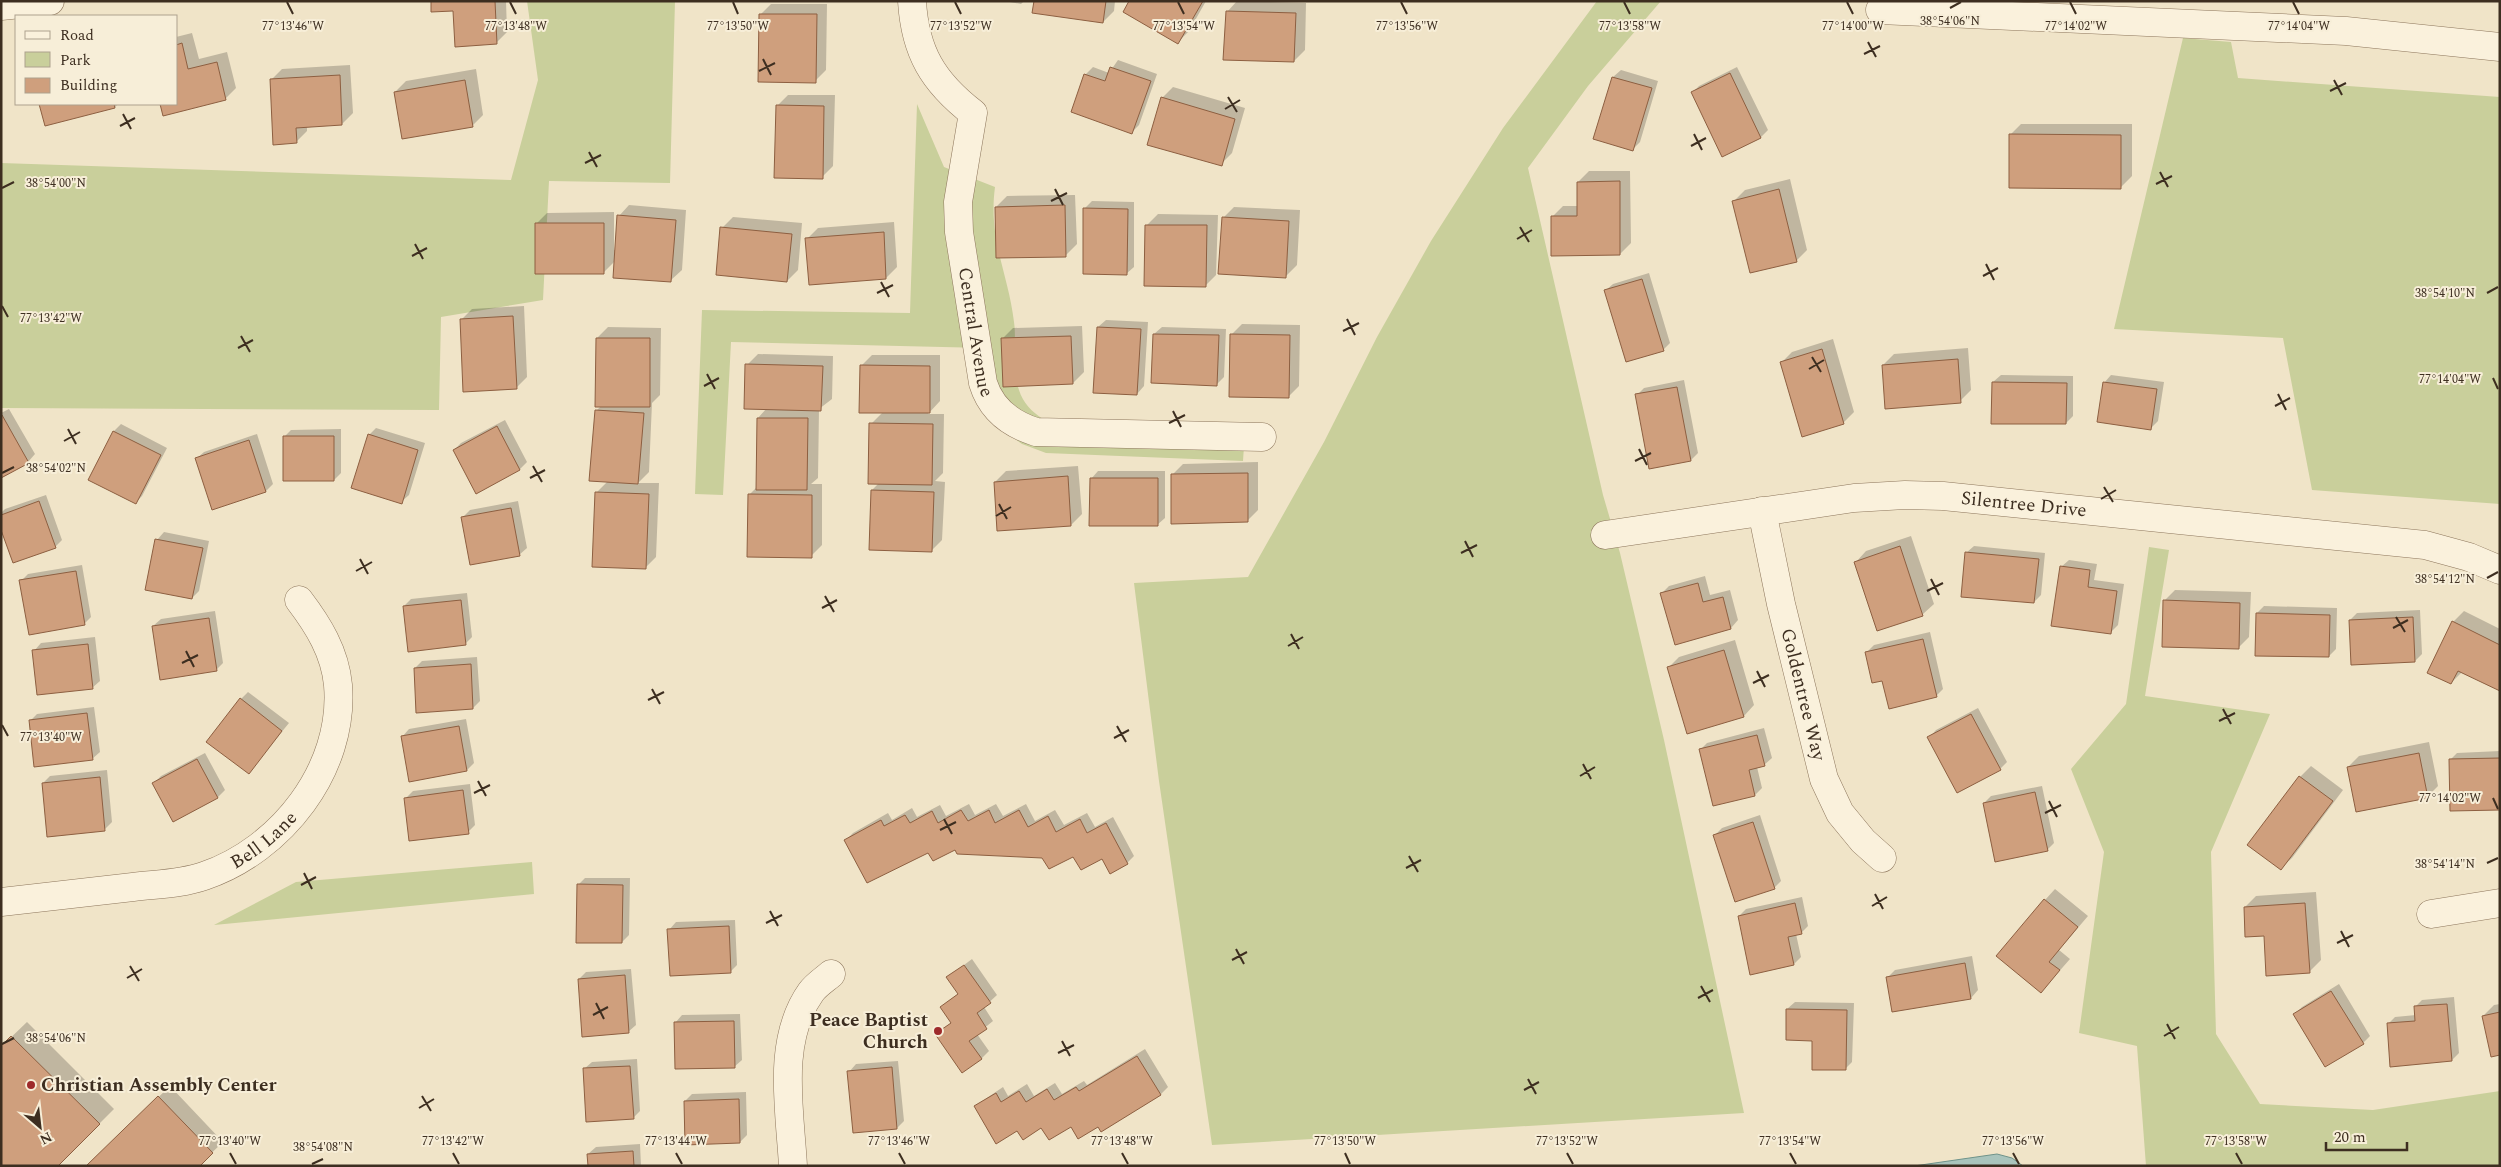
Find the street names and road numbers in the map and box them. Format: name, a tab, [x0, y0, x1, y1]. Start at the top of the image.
street label: Central Avenue	[950, 265, 1001, 402]
street label: Silentree Drive	[1960, 483, 2088, 525]
street label: Goldentree Way	[1773, 625, 1834, 765]
street label: Bell Lane	[225, 805, 304, 877]

